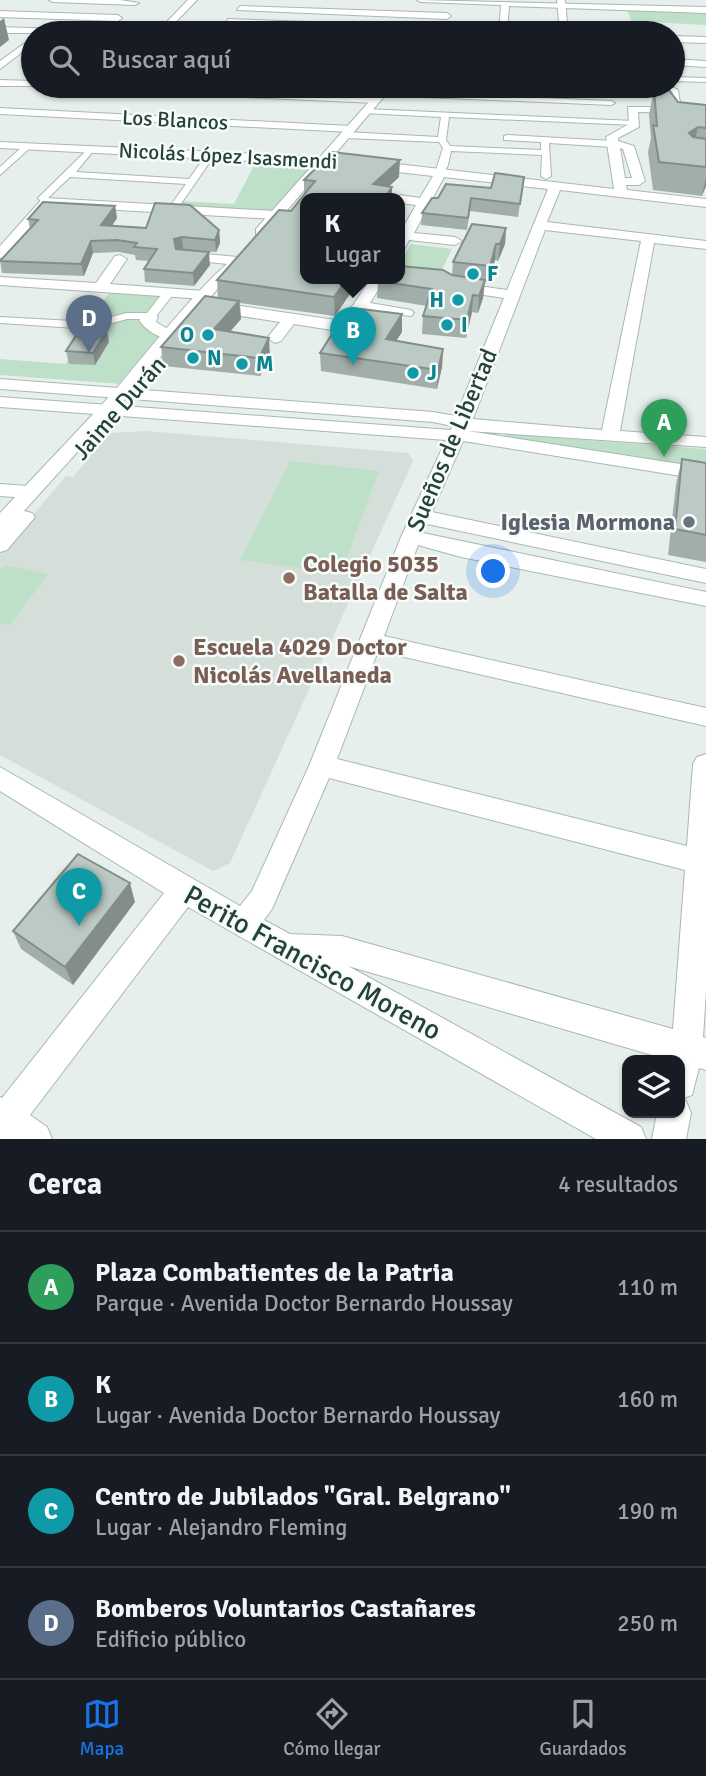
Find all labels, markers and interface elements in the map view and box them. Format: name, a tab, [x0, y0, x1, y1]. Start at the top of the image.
search box	[21, 21, 685, 98]
icon: search	[45, 41, 83, 79]
text: Buscar aquí	[101, 44, 231, 76]
street label: Los Blancos	[121, 104, 229, 136]
street label: Nicolás López Isasmendi	[118, 137, 338, 175]
popup	[300, 193, 405, 284]
text: K	[324, 208, 340, 240]
text: Lugar	[324, 240, 381, 269]
place label: F	[487, 261, 498, 287]
marker: F	[465, 266, 481, 282]
place label: H	[430, 287, 444, 313]
marker: H	[450, 292, 466, 308]
pin: D	[66, 295, 112, 353]
pin: B	[330, 307, 376, 365]
place label: I	[461, 312, 468, 338]
marker: I	[439, 317, 455, 333]
place label: O	[180, 322, 194, 348]
marker: O	[200, 327, 216, 343]
street label: Sueños de Libertad	[400, 344, 504, 536]
place label: N	[207, 345, 222, 371]
street label: Jaime Durán	[66, 350, 172, 466]
marker: N	[185, 350, 201, 366]
place label: M	[256, 351, 274, 377]
marker: M	[234, 356, 250, 372]
place label: J	[427, 360, 437, 386]
marker: J	[405, 365, 421, 381]
pin: A	[641, 399, 687, 457]
place label: Iglesia Mormona	[500, 507, 675, 537]
marker: Iglesia Mormona	[681, 514, 697, 530]
place label: Colegio 5035 Batalla de Salta	[303, 549, 468, 607]
your location	[476, 554, 510, 588]
marker: Colegio 5035 Batalla de Salta	[281, 570, 297, 586]
place label: Escuela 4029 Doctor Nicolás Avellaneda	[193, 632, 407, 690]
marker: Escuela 4029 Doctor Nicolás Avellaneda	[171, 653, 187, 669]
pin: C	[56, 868, 102, 926]
street label: Perito Francisco Moreno	[178, 878, 447, 1048]
map controls	[622, 1055, 685, 1118]
button: layers	[622, 1055, 685, 1118]
text: Cerca	[28, 1166, 102, 1203]
text: 4 resultados	[558, 1170, 678, 1199]
text: Plaza Combatientes de la Patria	[95, 1257, 454, 1289]
text: A	[44, 1273, 58, 1302]
text: 110 m	[617, 1273, 678, 1302]
text: Parque · Avenida Doctor Bernardo Houssay	[95, 1289, 513, 1318]
text: K	[95, 1369, 111, 1401]
text: B	[44, 1385, 58, 1414]
text: 160 m	[617, 1385, 678, 1414]
text: Lugar · Avenida Doctor Bernardo Houssay	[95, 1401, 500, 1430]
text: Centro de Jubilados "Gral. Belgrano"	[95, 1481, 511, 1513]
text: C	[44, 1497, 58, 1526]
text: 190 m	[617, 1497, 678, 1526]
text: Lugar · Alejandro Fleming	[95, 1513, 347, 1542]
text: Bomberos Voluntarios Castañares	[95, 1593, 476, 1625]
text: D	[43, 1609, 59, 1638]
text: 250 m	[617, 1609, 678, 1638]
text: Edificio público	[95, 1625, 246, 1654]
tab: Mapa	[80, 1695, 124, 1761]
tab: Cómo llegar	[283, 1695, 381, 1761]
tab: Guardados	[540, 1695, 626, 1761]

